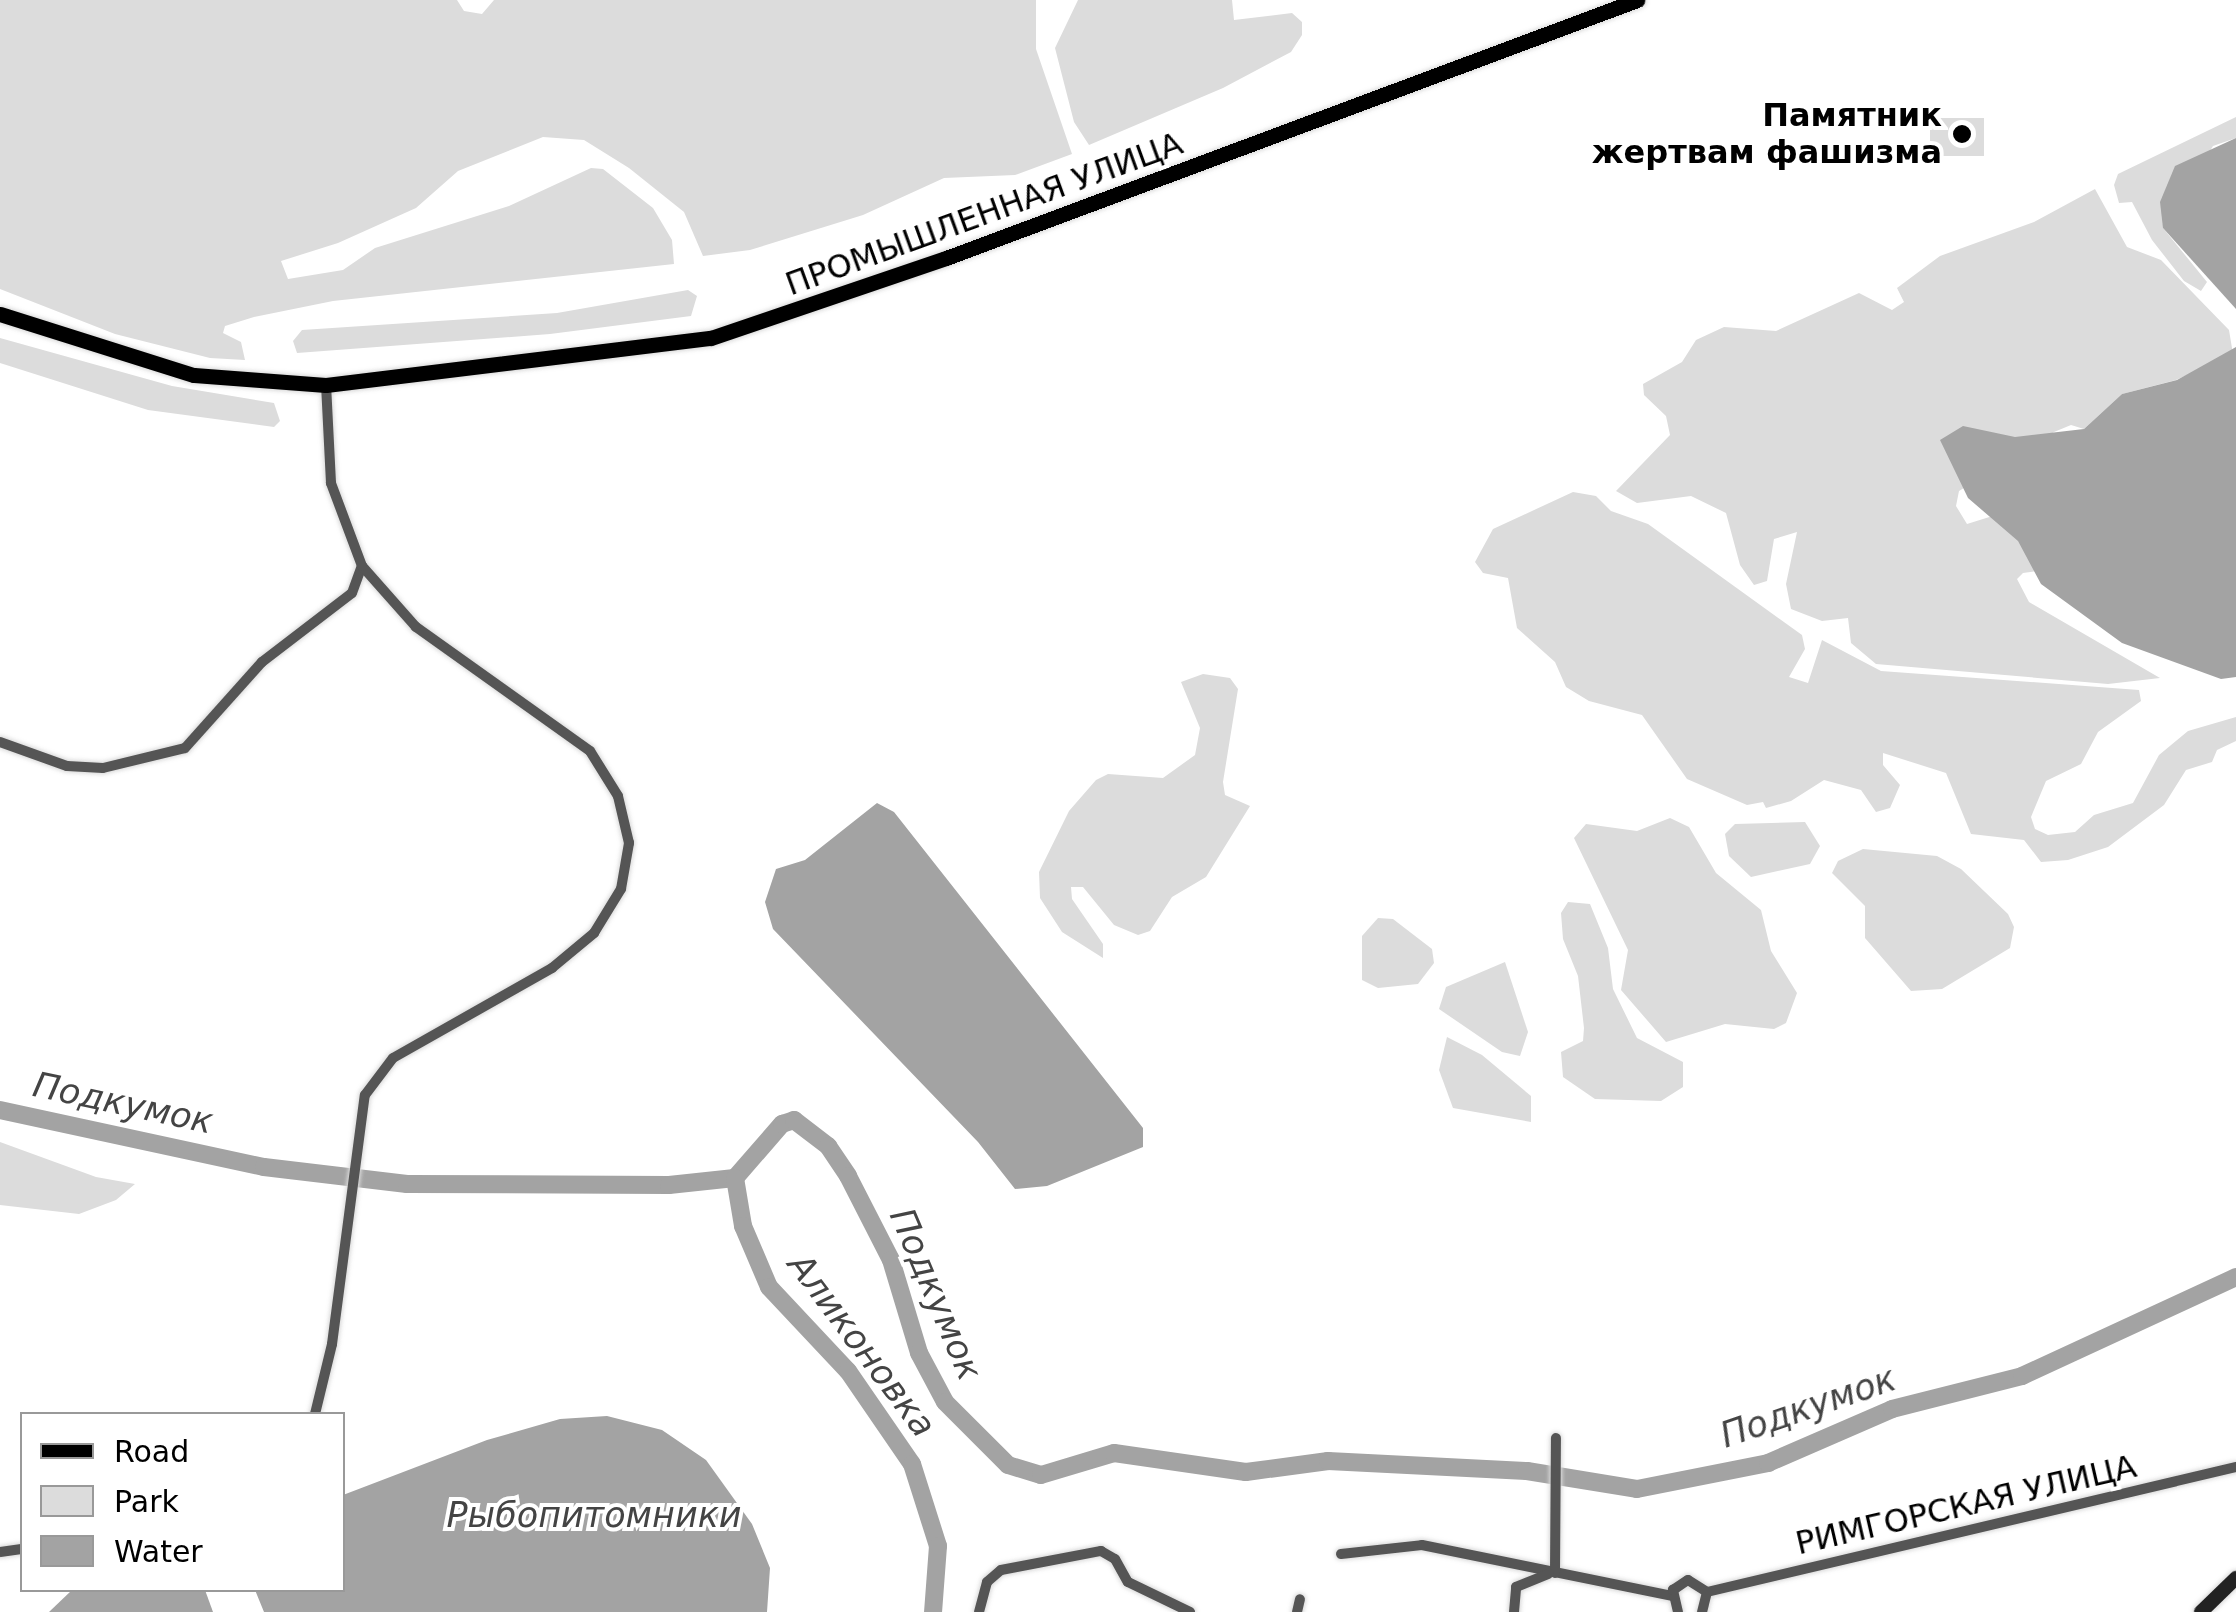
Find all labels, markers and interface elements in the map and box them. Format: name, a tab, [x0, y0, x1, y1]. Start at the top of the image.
place label: Памятник жертвам фашизма	[1592, 97, 1942, 172]
marker: Памятник жертвам фашизма	[1951, 123, 1973, 145]
street label: ПРОМЫШЛЕННАЯ УЛИЦА	[780, 124, 1188, 304]
water label: Подкумок	[29, 1063, 217, 1143]
water label: Подкумок	[881, 1202, 991, 1386]
water label: Аликоновка	[779, 1245, 945, 1445]
water label: Подкумок	[1715, 1357, 1901, 1457]
legend	[20, 1412, 345, 1592]
text: Road	[114, 1434, 189, 1469]
street label: РИМГОРСКАЯ УЛИЦА	[1792, 1447, 2140, 1563]
text: Park	[114, 1484, 179, 1519]
water label: Рыбопитомники	[446, 1494, 742, 1536]
text: Water	[114, 1534, 203, 1569]

